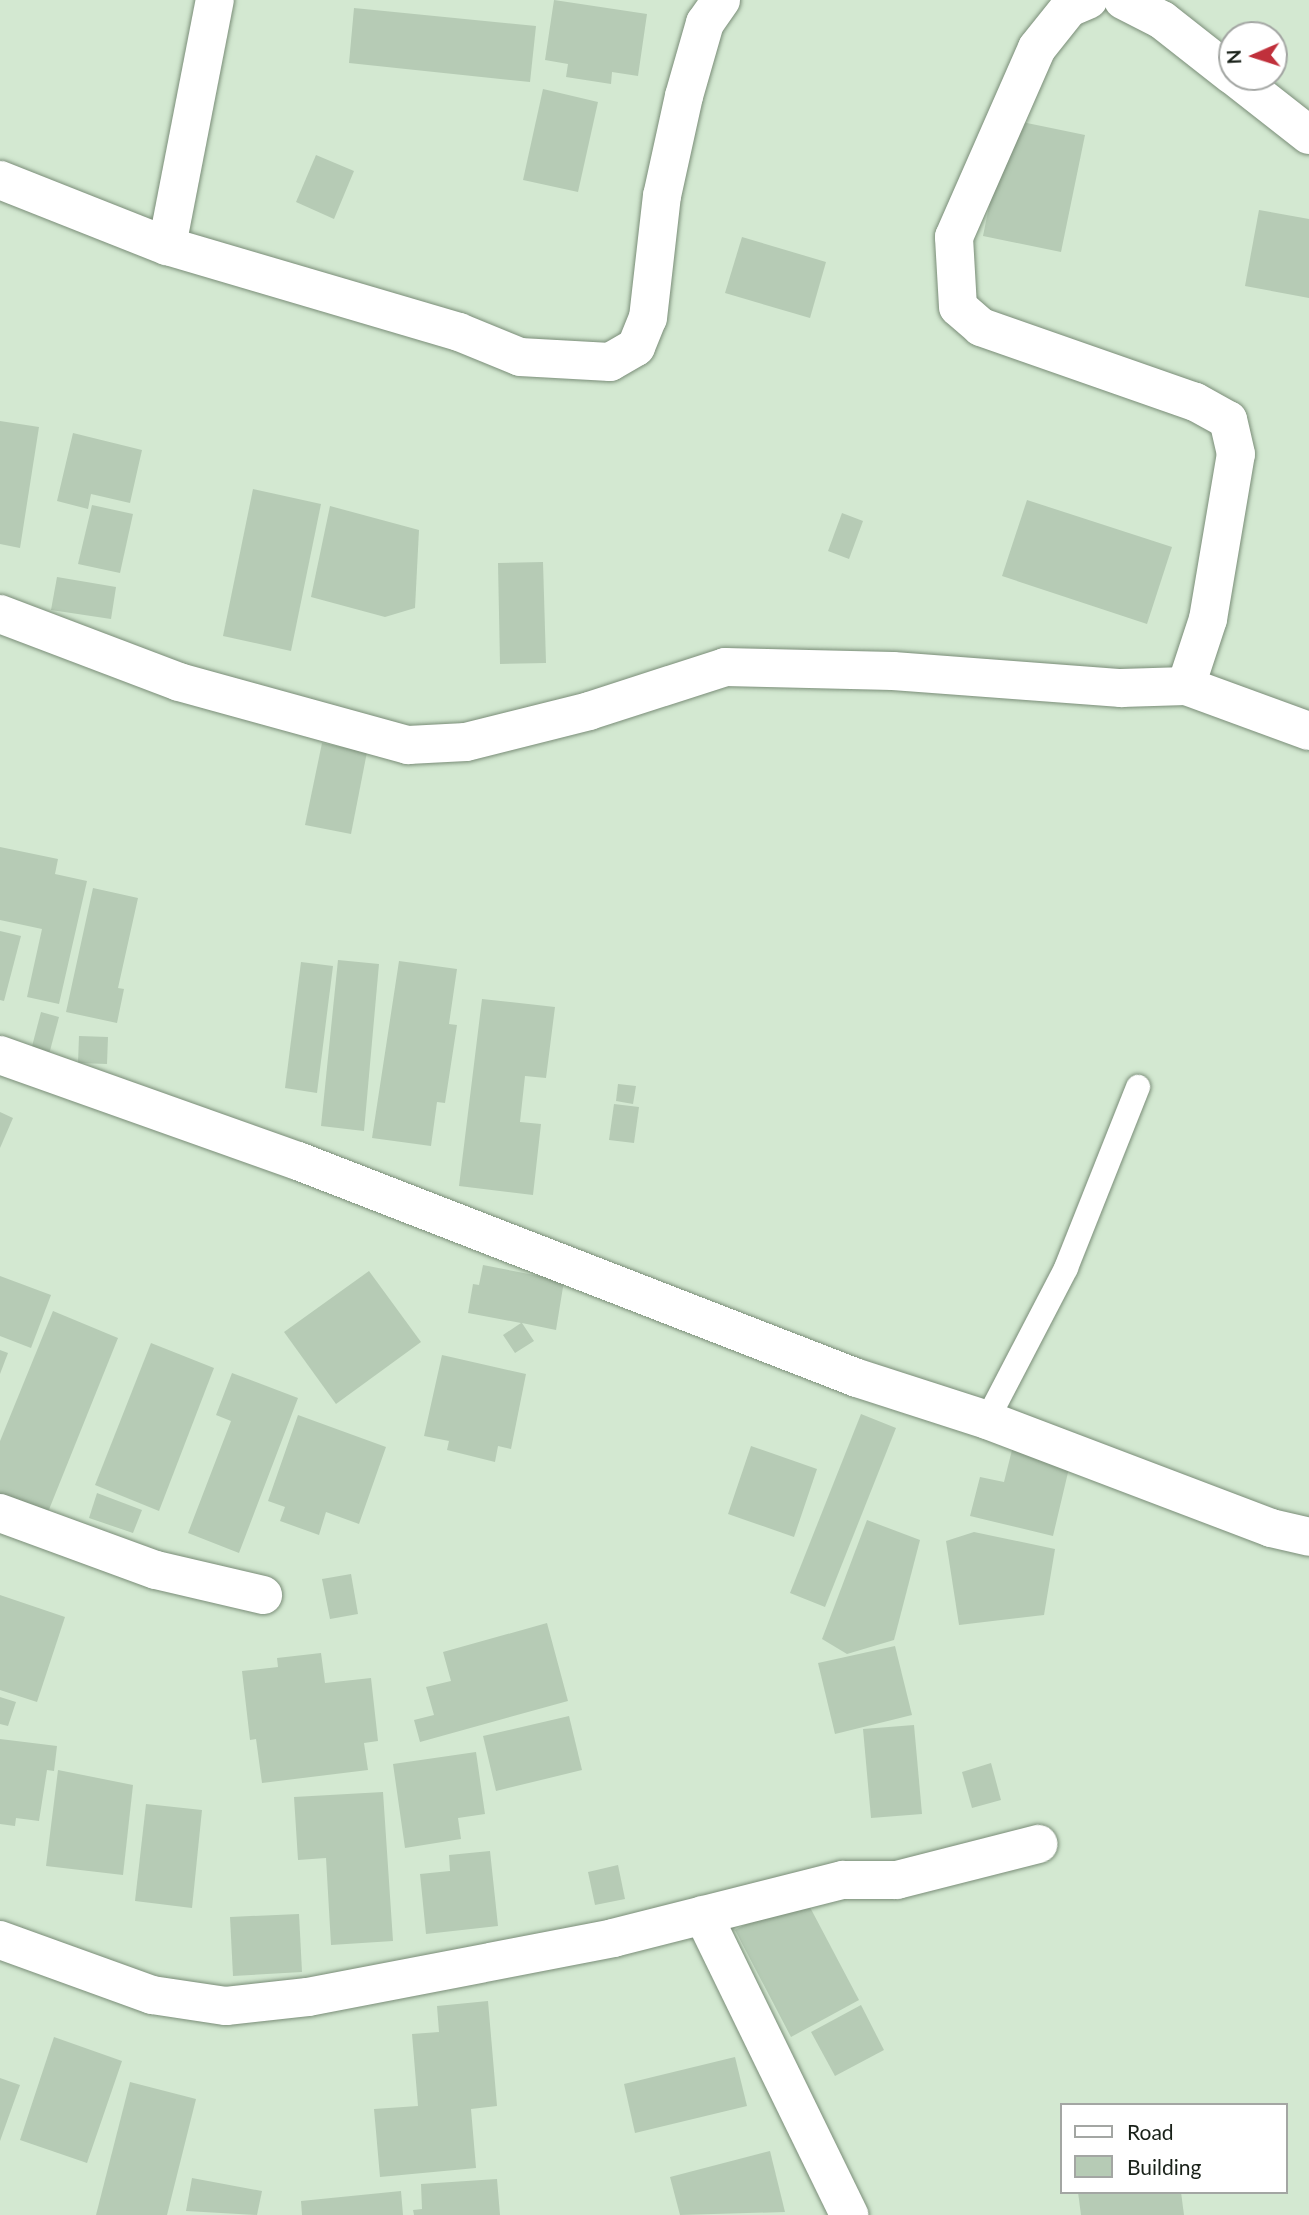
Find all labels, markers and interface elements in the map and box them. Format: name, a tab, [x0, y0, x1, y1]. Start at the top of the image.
north arrow	[1218, 21, 1288, 91]
text: N	[1222, 49, 1245, 65]
legend	[1060, 2103, 1288, 2194]
text: Road	[1127, 2119, 1174, 2144]
text: Building	[1127, 2154, 1202, 2179]

